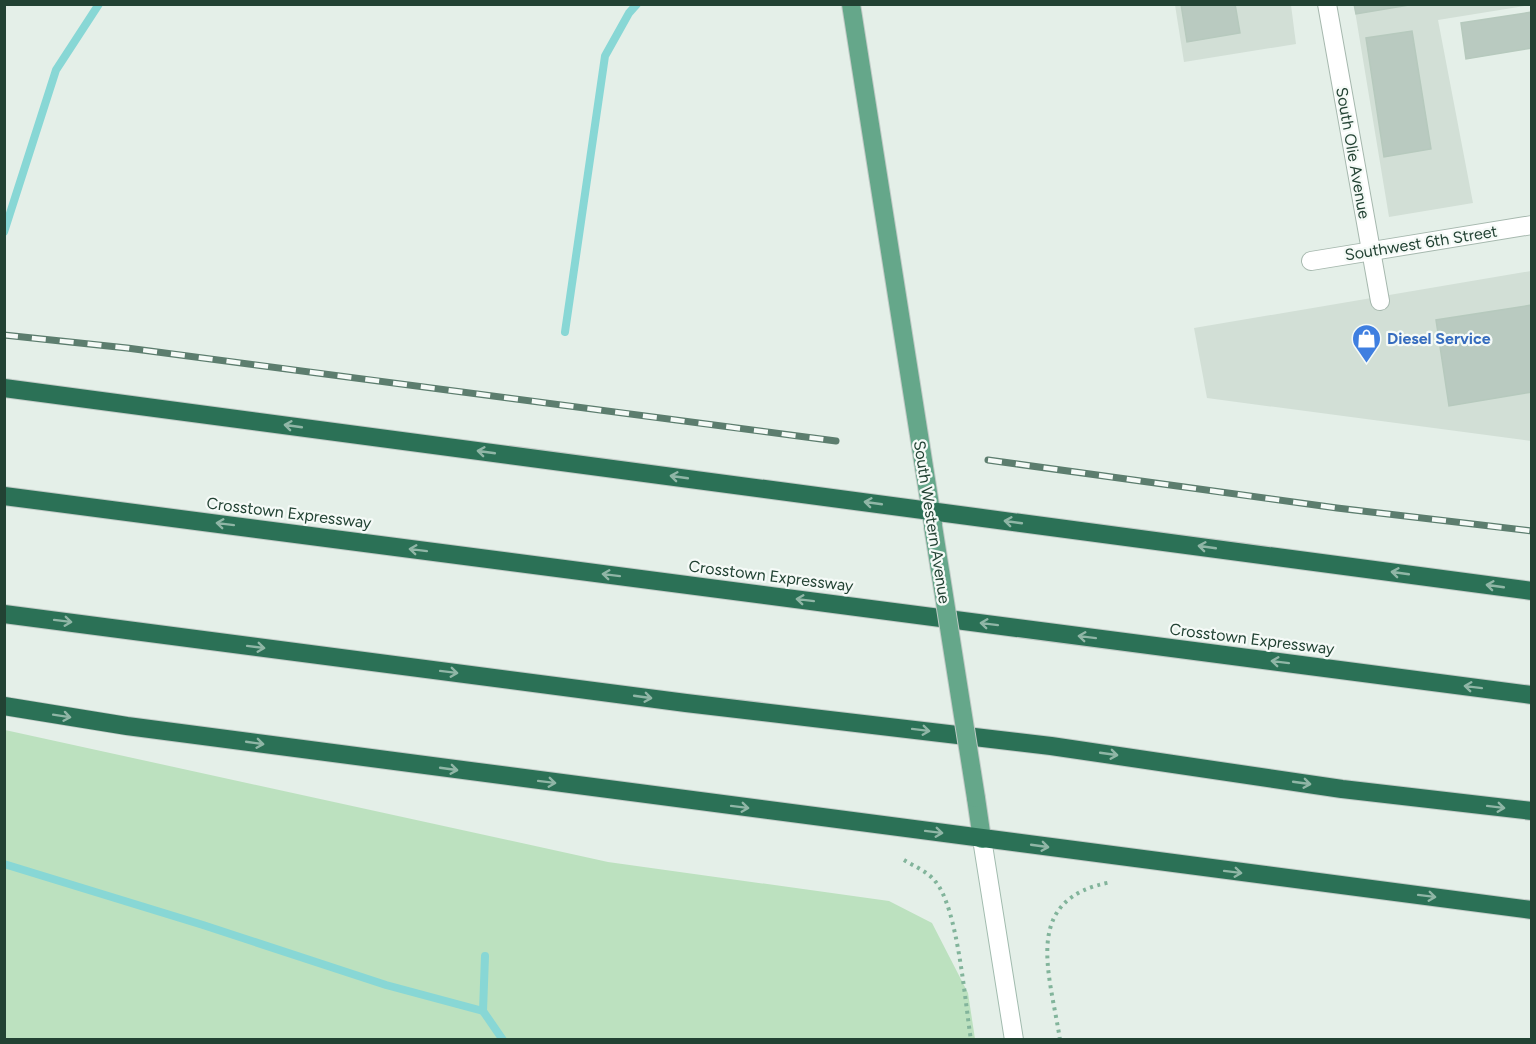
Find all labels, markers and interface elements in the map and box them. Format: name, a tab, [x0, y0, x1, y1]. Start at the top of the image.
street label: South Olie Avenue	[1332, 86, 1374, 221]
street label: Southwest 6th Street	[1343, 222, 1499, 264]
shop icon: Diesel Service	[1350, 322, 1382, 364]
place label: Diesel Service	[1387, 329, 1491, 348]
one-way arrow	[283, 421, 303, 432]
street label: South Western Avenue	[910, 439, 954, 605]
one-way arrow	[476, 446, 496, 457]
one-way arrow	[670, 472, 690, 483]
street label: Crosstown Expressway	[205, 493, 373, 533]
one-way arrow	[863, 497, 883, 508]
one-way arrow	[1004, 516, 1024, 527]
one-way arrow	[215, 519, 235, 530]
one-way arrow	[1197, 542, 1217, 553]
one-way arrow	[408, 544, 428, 555]
street label: Crosstown Expressway	[687, 556, 855, 596]
one-way arrow	[1391, 567, 1410, 578]
one-way arrow	[602, 569, 622, 580]
one-way arrow	[1485, 580, 1505, 591]
one-way arrow	[795, 594, 815, 605]
one-way arrow	[52, 616, 72, 627]
one-way arrow	[980, 619, 1000, 630]
street label: Crosstown Expressway	[1168, 619, 1336, 659]
one-way arrow	[1077, 631, 1097, 642]
one-way arrow	[245, 641, 265, 652]
one-way arrow	[1271, 657, 1291, 668]
one-way arrow	[439, 667, 459, 678]
one-way arrow	[1464, 682, 1484, 693]
one-way arrow	[632, 692, 652, 703]
one-way arrow	[52, 711, 72, 722]
one-way arrow	[910, 725, 930, 736]
one-way arrow	[245, 738, 265, 749]
one-way arrow	[1099, 749, 1119, 760]
one-way arrow	[438, 764, 458, 775]
one-way arrow	[537, 777, 556, 788]
one-way arrow	[1292, 777, 1312, 788]
one-way arrow	[730, 802, 750, 813]
one-way arrow	[1485, 802, 1505, 813]
one-way arrow	[923, 827, 943, 838]
one-way arrow	[1030, 841, 1050, 852]
one-way arrow	[1223, 866, 1243, 877]
one-way arrow	[1416, 891, 1436, 902]

